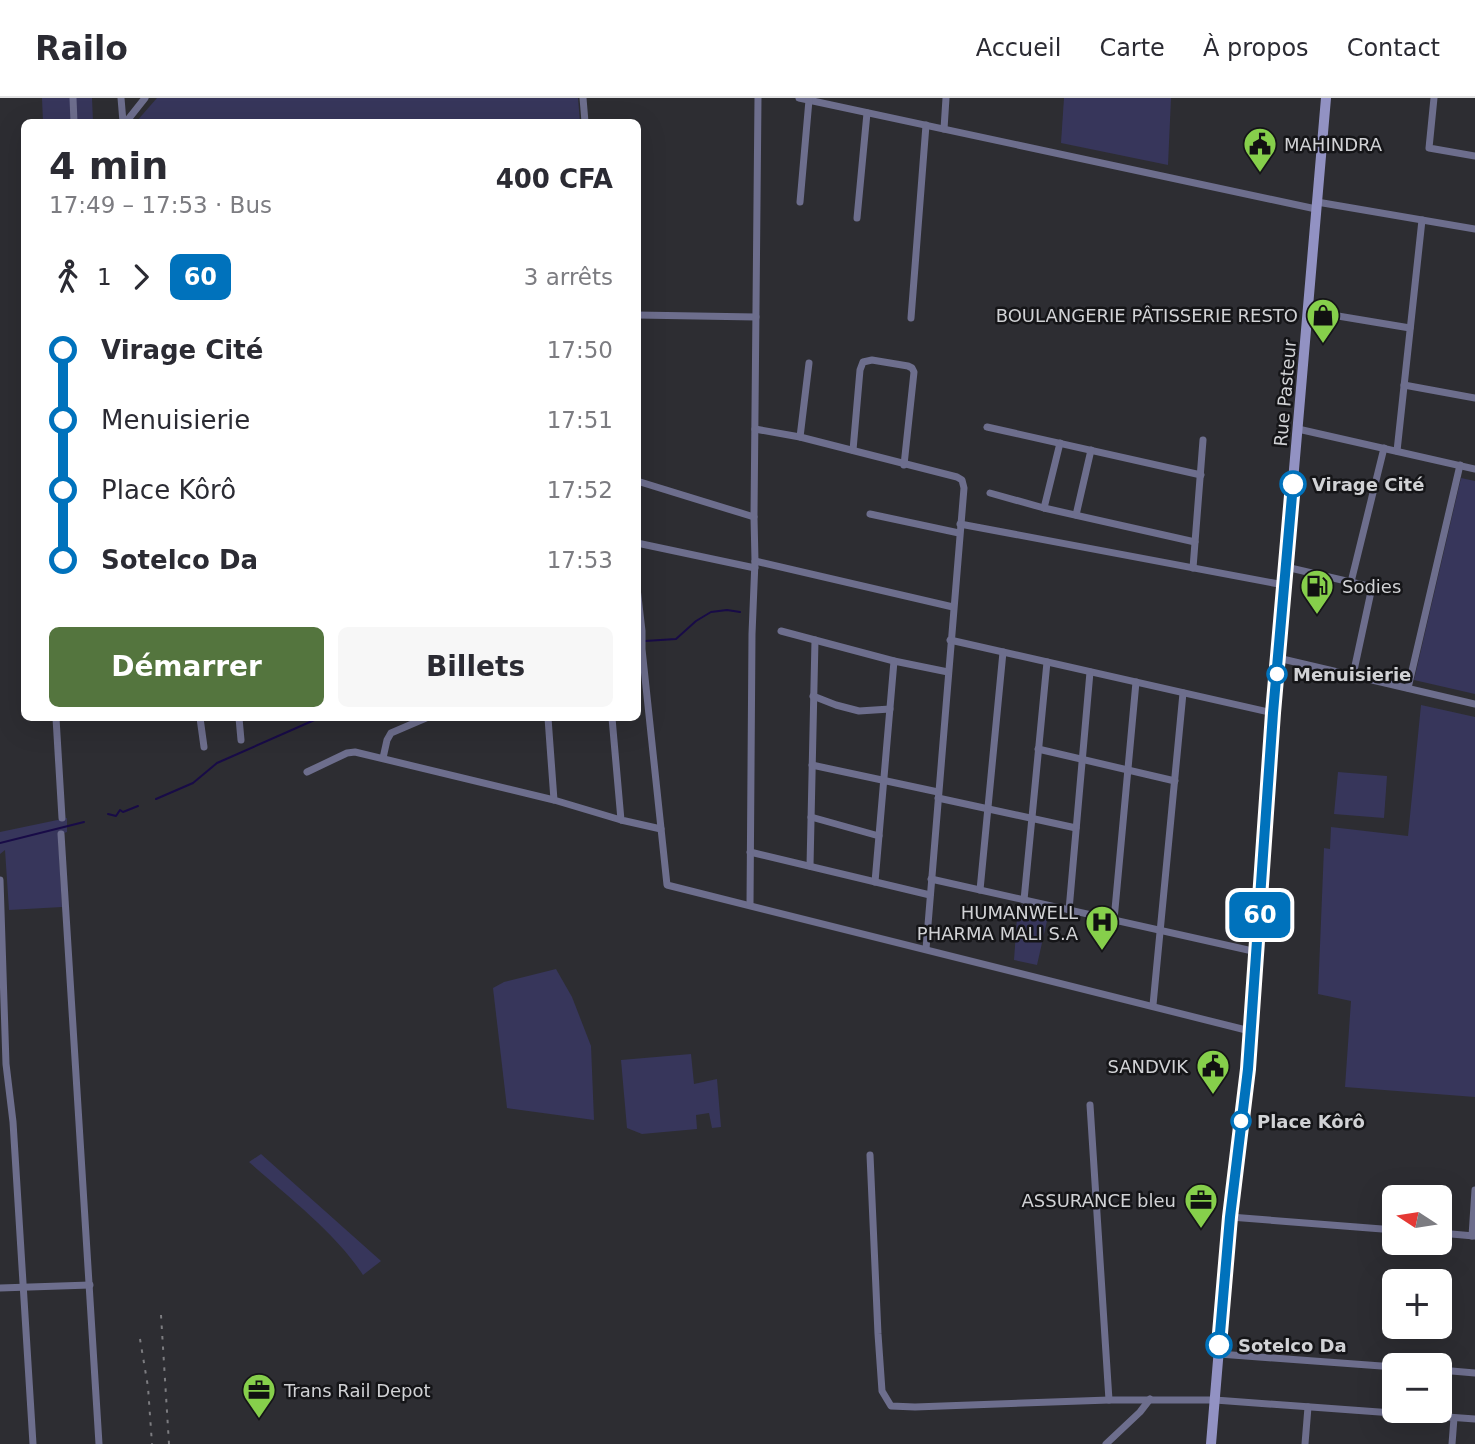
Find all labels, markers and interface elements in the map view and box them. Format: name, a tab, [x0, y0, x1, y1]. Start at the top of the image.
text: Railo	[35, 29, 128, 68]
text: Accueil	[976, 34, 1061, 62]
text: Carte	[1099, 34, 1165, 62]
text: À propos	[1203, 34, 1309, 62]
text: Contact	[1347, 34, 1440, 62]
public building icon: MAHINDRA	[1241, 125, 1279, 174]
place label: MAHINDRA	[1284, 134, 1383, 155]
text: 4 min	[49, 144, 168, 188]
text: 400 CFA	[496, 164, 613, 194]
text: 17:49 – 17:53 · Bus	[49, 192, 272, 218]
icon: walk	[49, 258, 87, 296]
icon: forward	[122, 258, 160, 296]
text: 60	[184, 263, 217, 291]
text: 1	[97, 264, 112, 290]
text: 3 arrêts	[524, 264, 613, 290]
shop icon: BOULANGERIE PÂTISSERIE RESTO	[1304, 296, 1342, 345]
place label: BOULANGERIE PÂTISSERIE RESTO	[996, 305, 1298, 326]
text: Virage Cité	[101, 335, 263, 365]
text: 17:50	[547, 337, 613, 363]
street label: Rue Pasteur	[1270, 338, 1300, 447]
text: Menuisierie	[101, 405, 250, 435]
text: 17:51	[547, 407, 613, 433]
marker: Virage Cité	[1280, 471, 1306, 497]
place label: Virage Cité	[1312, 474, 1424, 495]
text: Place Kôrô	[101, 475, 236, 505]
text: 17:52	[547, 477, 613, 503]
text: Sotelco Da	[101, 545, 258, 575]
text: 17:53	[547, 547, 613, 573]
fuel station icon: Sodies	[1298, 567, 1336, 616]
place label: Sodies	[1342, 576, 1401, 597]
button: Démarrer	[49, 627, 324, 707]
button: Billets	[338, 627, 613, 707]
marker: Menuisierie	[1267, 664, 1287, 684]
place label: Menuisierie	[1293, 664, 1411, 685]
line badge: 60	[1228, 892, 1292, 938]
text: 60	[1243, 901, 1277, 929]
place label: HUMANWELL PHARMA MALI S.A	[917, 902, 1079, 944]
hospital icon: HUMANWELL PHARMA MALI S.A	[1083, 903, 1121, 952]
public building icon: SANDVIK	[1194, 1047, 1232, 1096]
place label: SANDVIK	[1107, 1056, 1189, 1077]
marker: Place Kôrô	[1231, 1111, 1251, 1131]
place label: Place Kôrô	[1257, 1111, 1365, 1132]
office icon: ASSURANCE bleu	[1182, 1181, 1220, 1230]
north arrow	[1382, 1185, 1452, 1255]
map controls	[1382, 1185, 1452, 1423]
place label: ASSURANCE bleu	[1022, 1190, 1176, 1211]
button: +	[1382, 1269, 1452, 1339]
marker: Sotelco Da	[1206, 1332, 1232, 1358]
place label: Sotelco Da	[1238, 1335, 1347, 1356]
button: −	[1382, 1353, 1452, 1423]
office icon: Trans Rail Depot	[240, 1371, 278, 1420]
place label: Trans Rail Depot	[283, 1380, 431, 1401]

